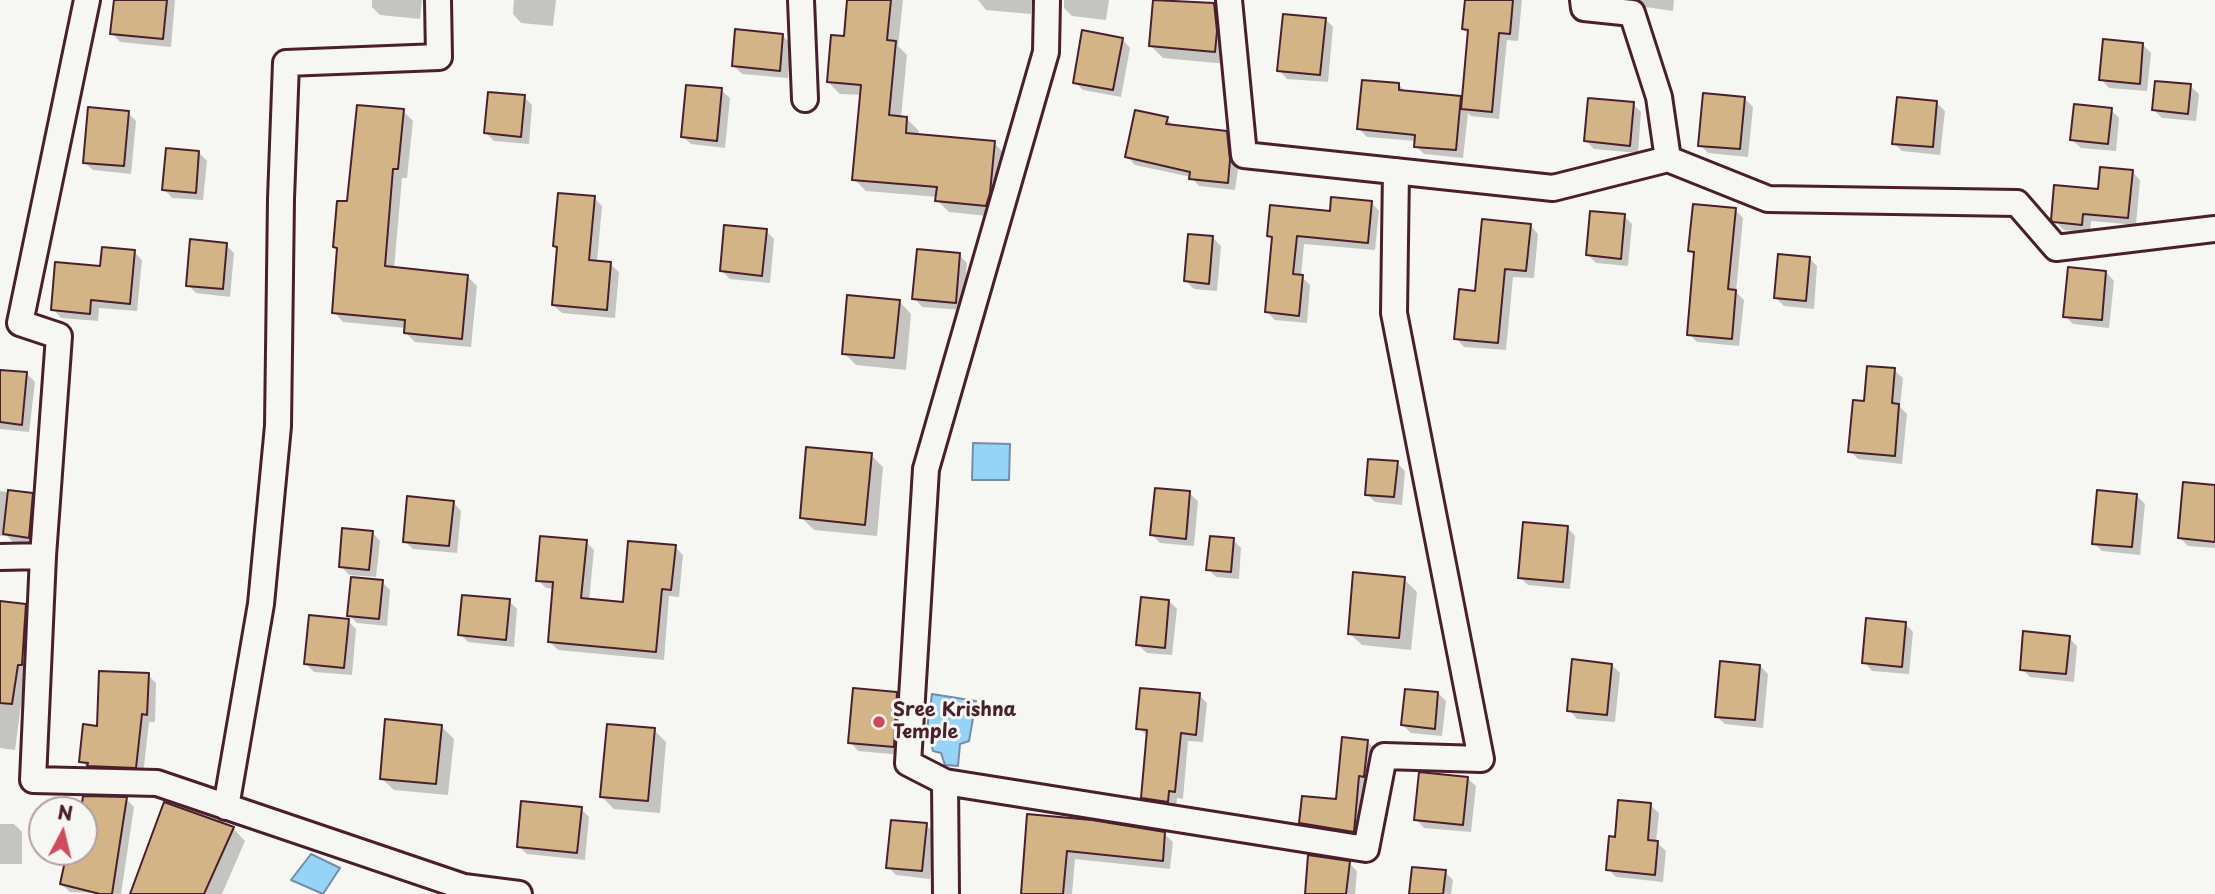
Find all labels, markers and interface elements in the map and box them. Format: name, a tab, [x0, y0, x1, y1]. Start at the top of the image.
place label: Sree Krishna Temple	[893, 700, 1016, 744]
marker: Sree Krishna Temple	[871, 714, 887, 730]
north arrow	[28, 796, 98, 866]
text: N	[56, 797, 74, 827]

